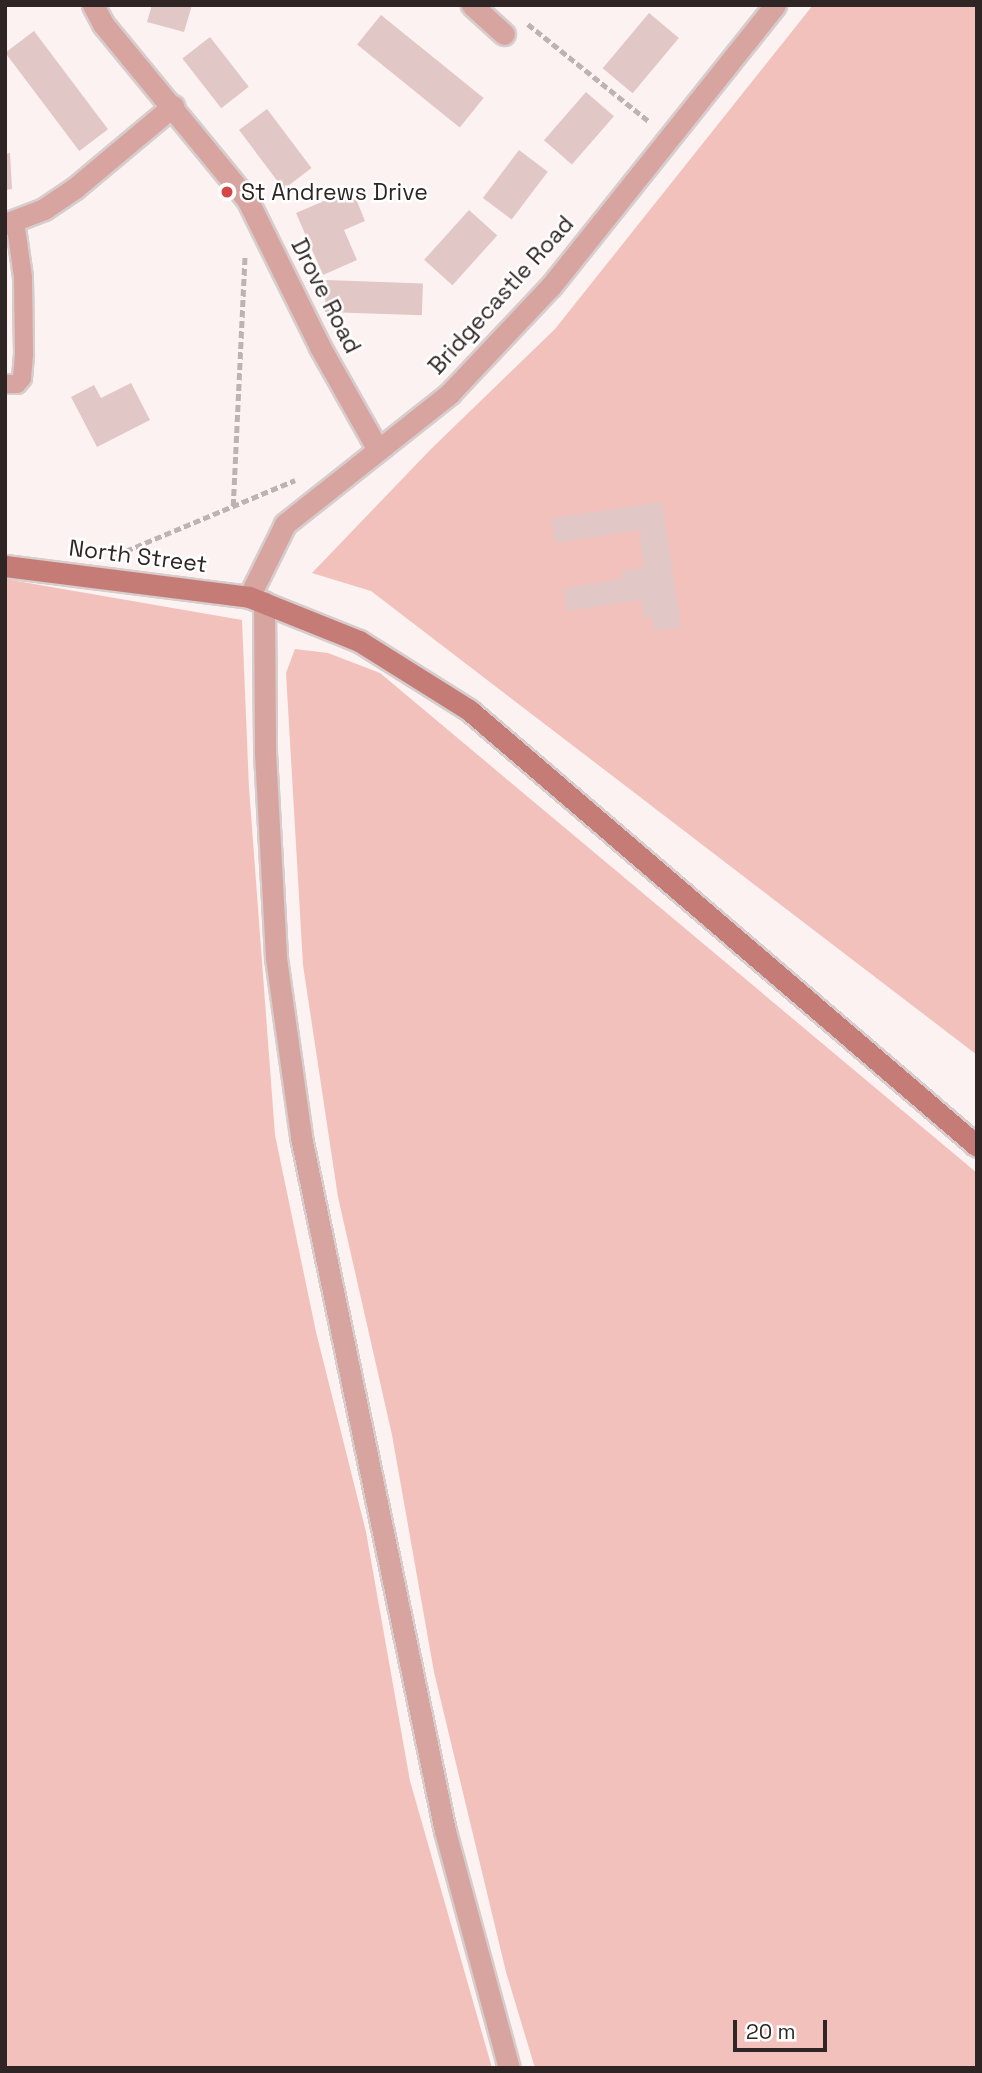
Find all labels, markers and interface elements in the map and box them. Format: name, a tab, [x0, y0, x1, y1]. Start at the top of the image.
place label: St Andrews Drive	[241, 178, 428, 206]
marker: St Andrews Drive	[219, 184, 235, 200]
street label: Bridgecastle Road	[423, 210, 579, 380]
street label: Drove Road	[285, 234, 367, 358]
street label: North Street	[67, 534, 209, 578]
scale bar	[737, 2007, 832, 2050]
text: 20 m	[746, 2018, 796, 2045]

